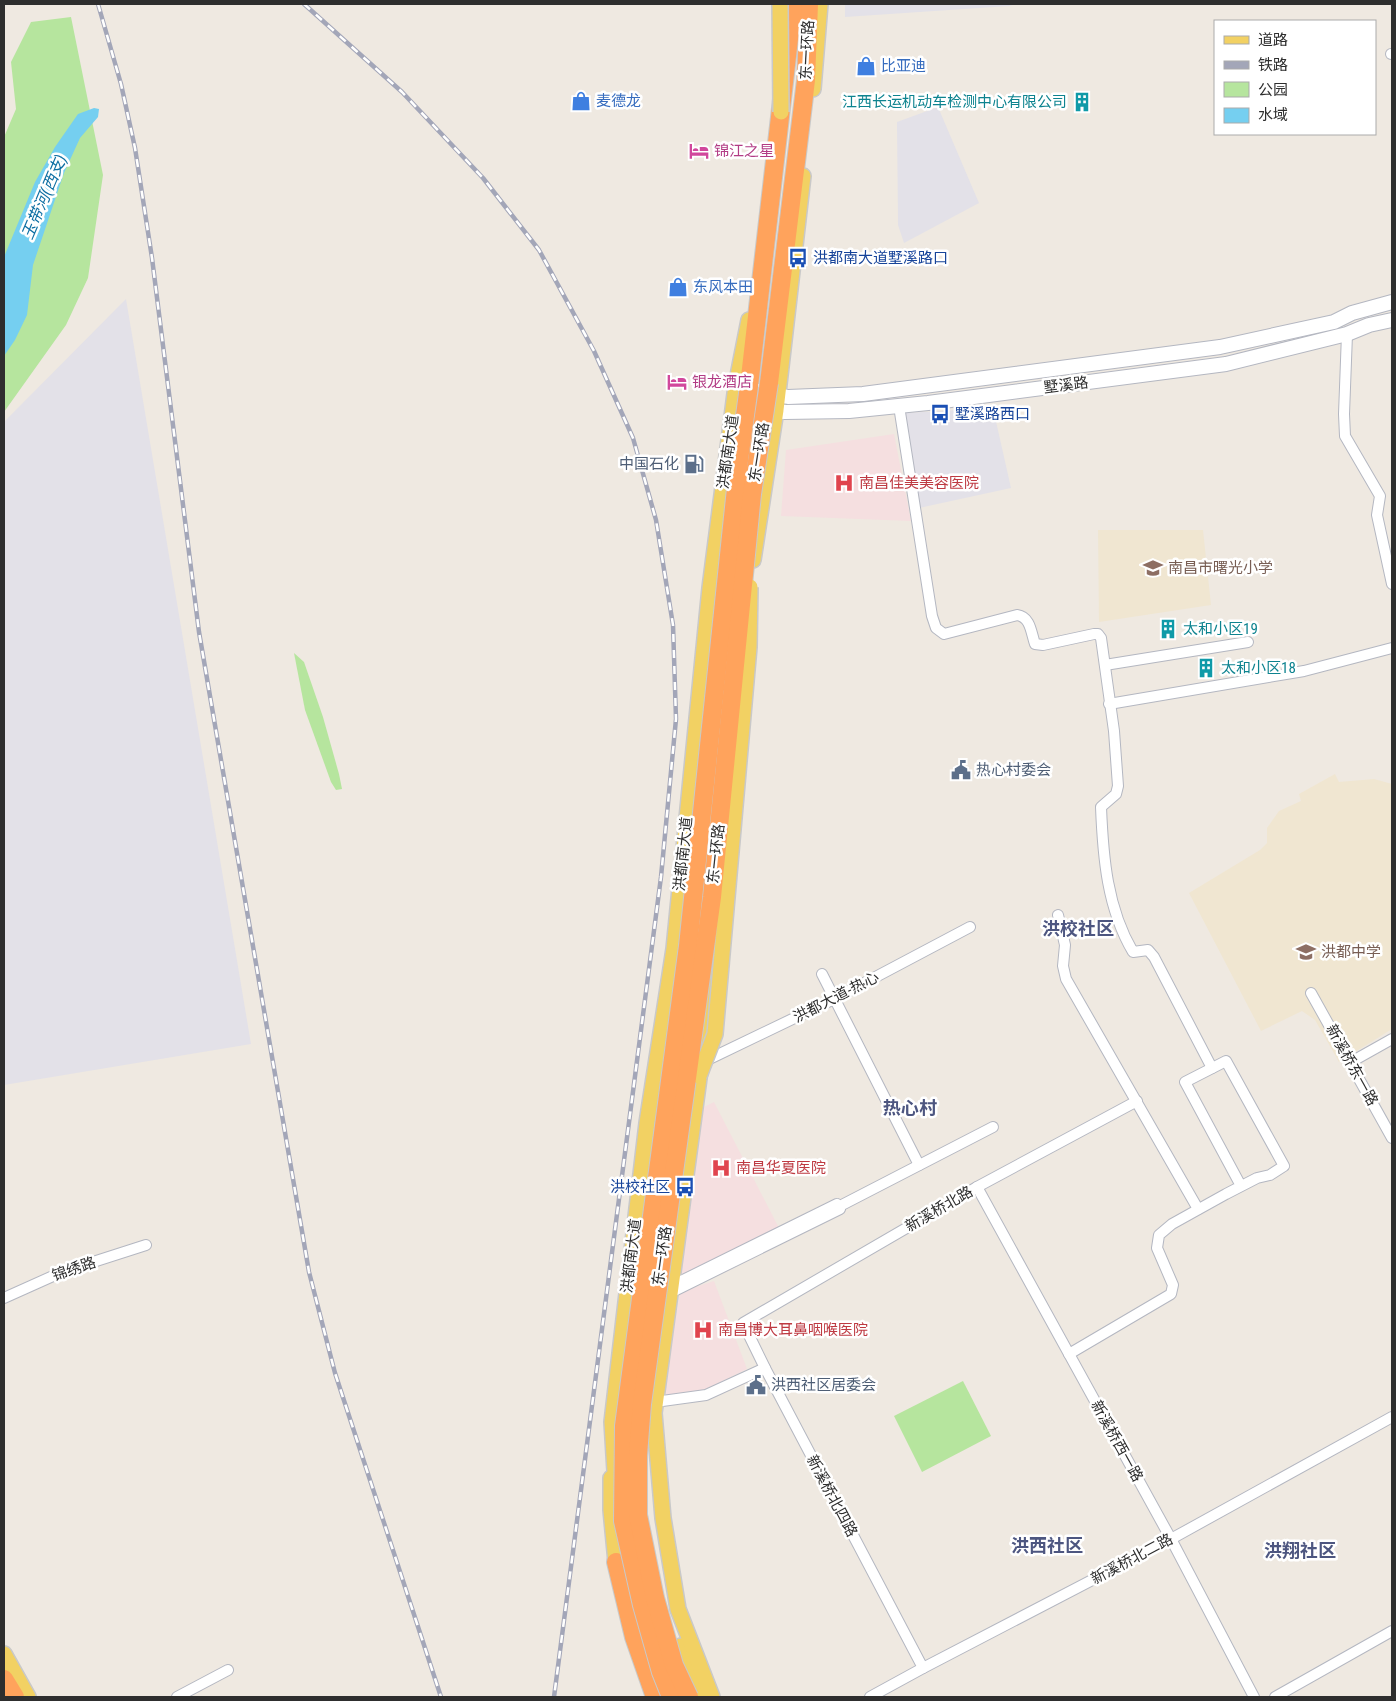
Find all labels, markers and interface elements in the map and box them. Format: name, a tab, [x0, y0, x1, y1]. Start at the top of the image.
street label: 东一环路	[796, 20, 818, 80]
legend	[1214, 20, 1376, 135]
text: 道路	[1258, 31, 1288, 49]
shop icon: 比亚迪	[855, 55, 877, 77]
text: 铁路	[1258, 56, 1288, 74]
place label: 比亚迪	[881, 57, 926, 75]
text: 公园	[1258, 81, 1288, 99]
shop icon: 麦德龙	[570, 90, 592, 112]
building icon: 江西长运机动车检测中心有限公司	[1071, 91, 1093, 113]
place label: 麦德龙	[596, 92, 641, 110]
place label: 江西长运机动车检测中心有限公司	[842, 93, 1067, 111]
text: 水域	[1258, 106, 1288, 124]
hotel icon: 锦江之星	[688, 140, 710, 162]
place label: 锦江之星	[714, 142, 774, 160]
water label: 玉带河(西支)	[18, 152, 70, 242]
bus stop icon: 洪都南大道墅溪路口	[787, 247, 809, 269]
place label: 洪都南大道墅溪路口	[813, 249, 948, 267]
shop icon: 东风本田	[667, 276, 689, 298]
place label: 东风本田	[693, 278, 753, 296]
hotel icon: 银龙酒店	[666, 371, 688, 393]
place label: 银龙酒店	[692, 373, 752, 391]
street label: 墅溪路	[1043, 373, 1089, 397]
bus stop icon: 墅溪路西口	[929, 403, 951, 425]
place label: 墅溪路西口	[955, 405, 1030, 423]
street label: 洪都南大道	[714, 414, 742, 490]
street label: 东一环路	[745, 421, 773, 483]
fuel station icon: 中国石化	[683, 453, 705, 475]
place label: 中国石化	[619, 455, 679, 473]
hospital icon: 南昌佳美美容医院	[833, 472, 855, 494]
place label: 南昌佳美美容医院	[859, 474, 979, 492]
school or university icon: 南昌市曙光小学	[1142, 557, 1164, 579]
place label: 南昌市曙光小学	[1168, 559, 1273, 577]
building icon: 太和小区19	[1157, 618, 1179, 640]
place label: 太和小区19	[1183, 620, 1258, 638]
building icon: 太和小区18	[1195, 657, 1217, 679]
place label: 太和小区18	[1221, 659, 1296, 677]
public building icon: 热心村委会	[950, 759, 972, 781]
place label: 热心村委会	[976, 761, 1051, 779]
street label: 洪都南大道	[670, 816, 696, 892]
street label: 东一环路	[704, 823, 728, 885]
district label: 洪校社区	[1042, 918, 1114, 939]
school or university icon: 洪都中学	[1295, 941, 1317, 963]
place label: 洪都中学	[1321, 943, 1381, 961]
street label: 洪都大道-热心	[790, 968, 882, 1026]
street label: 新溪桥东一路	[1322, 1021, 1382, 1109]
district label: 热心村	[883, 1097, 937, 1118]
hospital icon: 南昌华夏医院	[710, 1157, 732, 1179]
place label: 南昌华夏医院	[736, 1159, 826, 1177]
bus stop icon: 洪校社区	[674, 1176, 696, 1198]
place label: 洪校社区	[610, 1178, 670, 1196]
street label: 新溪桥北路	[902, 1182, 976, 1236]
street label: 洪都南大道	[617, 1218, 645, 1294]
street label: 东一环路	[649, 1225, 675, 1287]
street label: 锦绣路	[50, 1253, 98, 1285]
hospital icon: 南昌博大耳鼻咽喉医院	[692, 1319, 714, 1341]
place label: 南昌博大耳鼻咽喉医院	[718, 1321, 868, 1339]
public building icon: 洪西社区居委会	[745, 1374, 767, 1396]
place label: 洪西社区居委会	[771, 1376, 876, 1394]
street label: 新溪桥西一路	[1087, 1397, 1147, 1485]
street label: 新溪桥北四路	[803, 1452, 861, 1540]
street label: 新溪桥北二路	[1088, 1530, 1176, 1588]
district label: 洪西社区	[1011, 1535, 1083, 1556]
district label: 洪翔社区	[1264, 1540, 1336, 1561]

